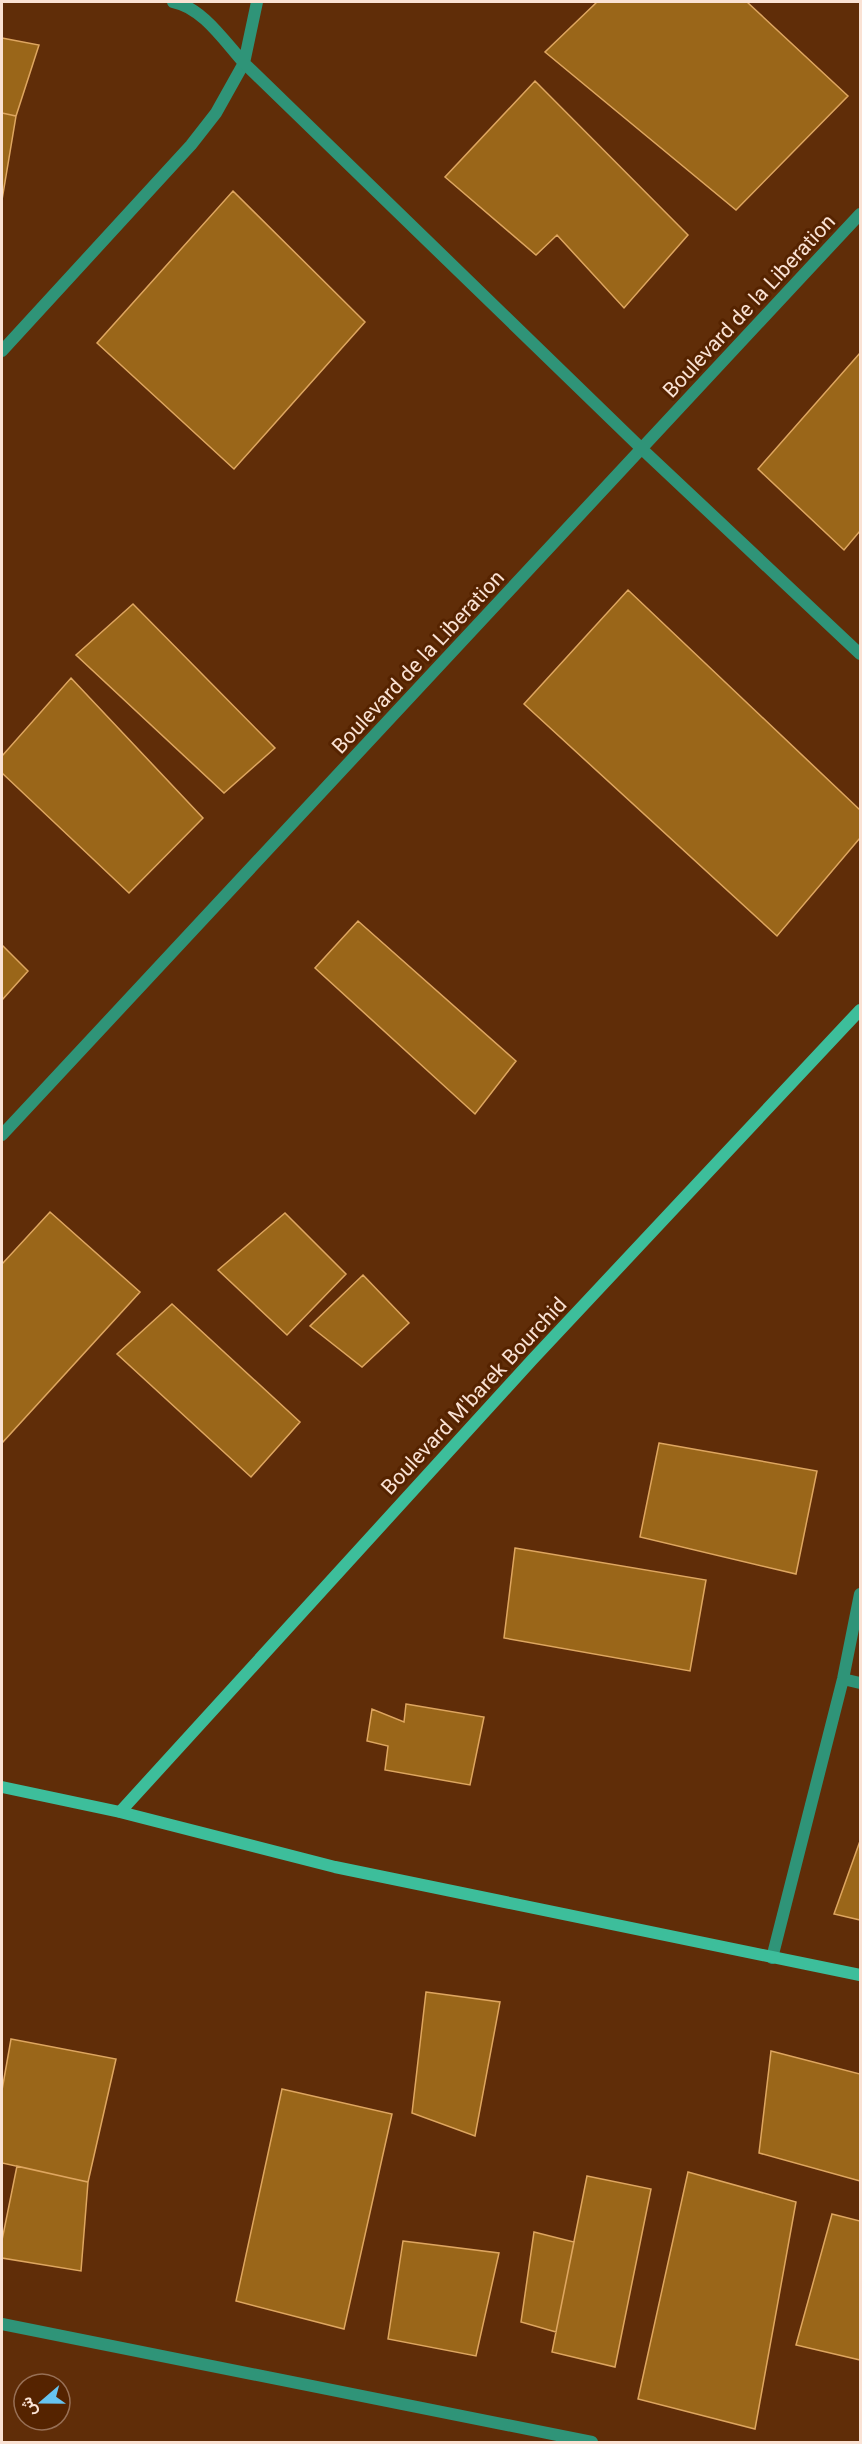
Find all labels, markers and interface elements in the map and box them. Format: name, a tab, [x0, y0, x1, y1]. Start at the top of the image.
street label: Boulevard de la Liberation	[658, 210, 840, 402]
street label: Boulevard de la Liberation	[327, 566, 509, 758]
street label: Boulevard M'barek Bourchid	[376, 1293, 572, 1499]
north arrow	[12, 2372, 72, 2432]
text: ش	[16, 2395, 41, 2419]

